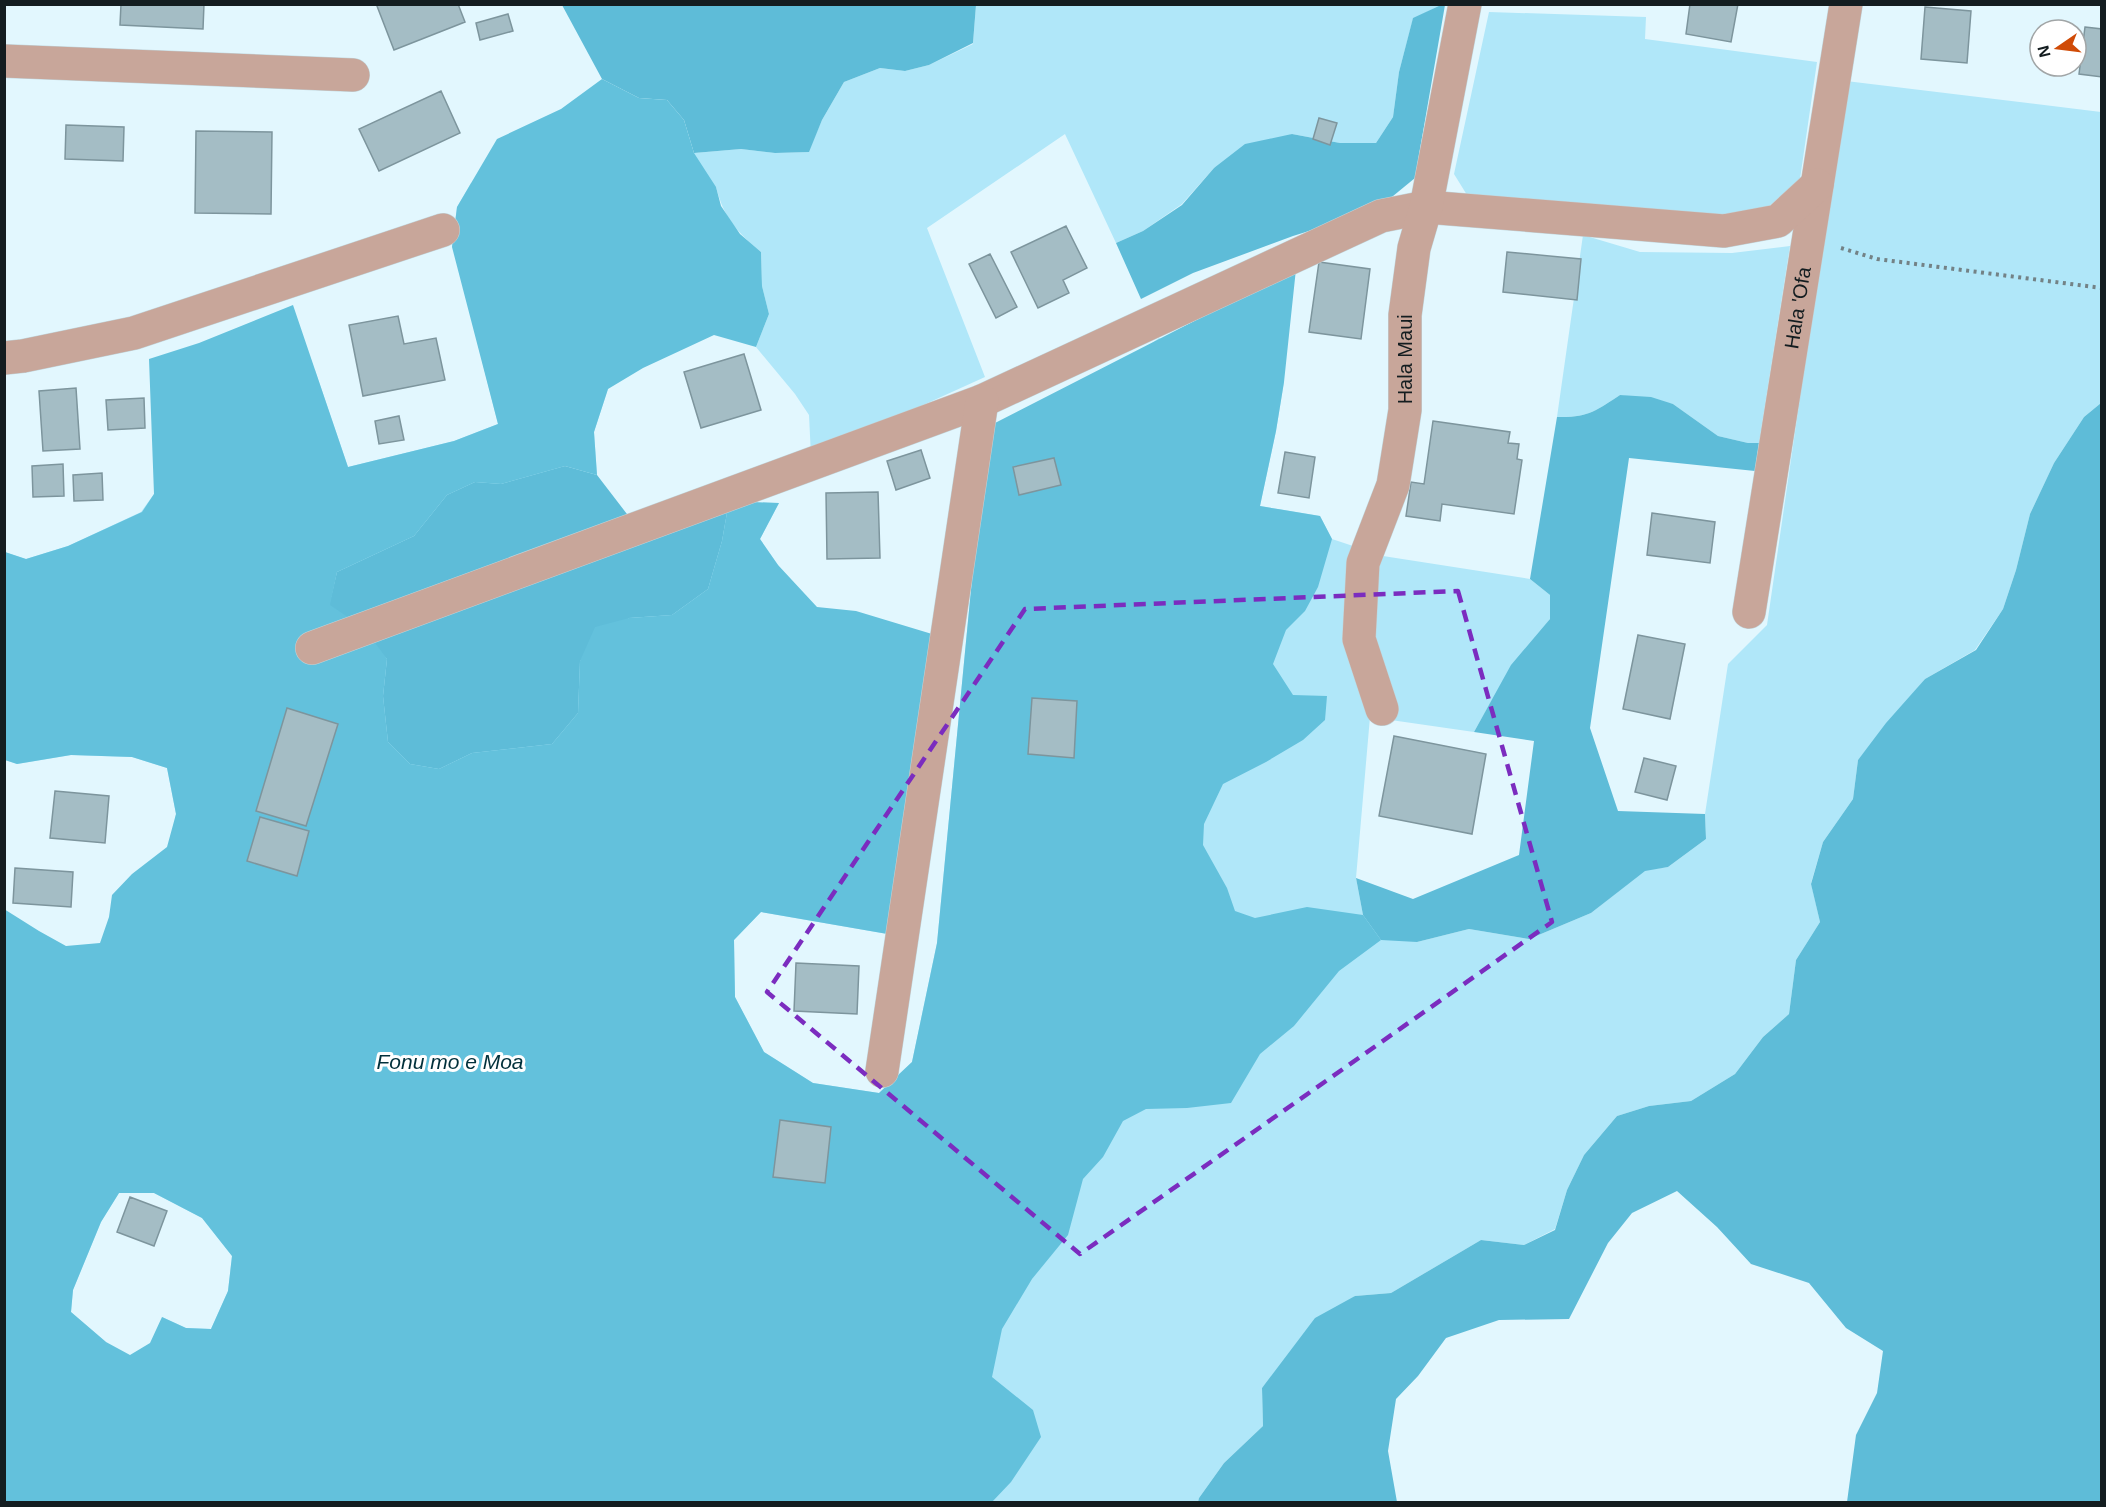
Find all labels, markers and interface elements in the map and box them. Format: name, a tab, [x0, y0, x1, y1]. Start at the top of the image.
north arrow	[2028, 18, 2088, 78]
text: N	[2034, 44, 2054, 59]
street label: Hala 'Ofa	[1780, 264, 1815, 350]
street label: Hala Maui	[1394, 314, 1416, 404]
water label: Fonu mo e Moa	[376, 1050, 524, 1073]

